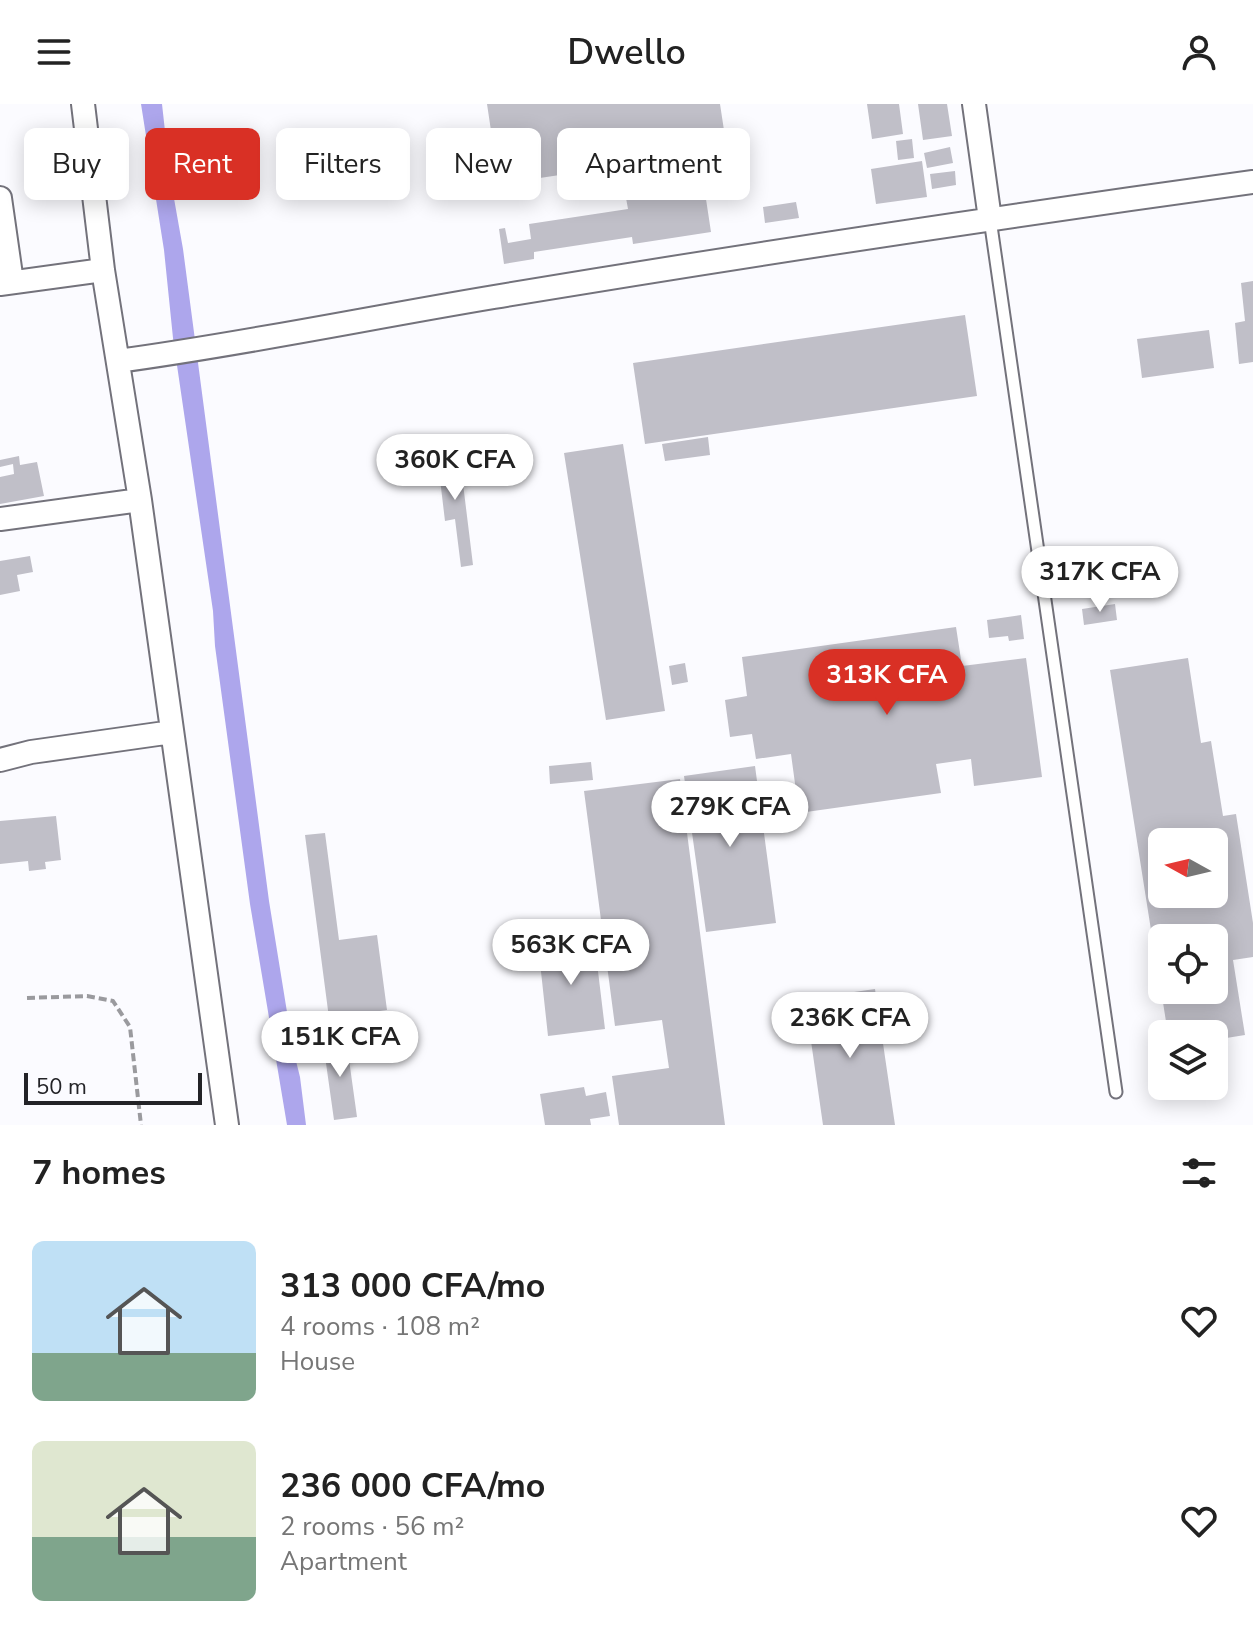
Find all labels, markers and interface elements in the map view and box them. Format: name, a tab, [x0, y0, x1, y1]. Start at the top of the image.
text: Dwello	[567, 28, 686, 77]
icon: menu	[32, 30, 76, 74]
icon: person	[1177, 30, 1221, 74]
chip: Buy	[24, 128, 129, 200]
chip: Rent	[145, 128, 260, 200]
chip: Filters	[276, 128, 410, 200]
chip: New	[426, 128, 541, 200]
chip: Apartment	[557, 128, 750, 200]
pin: 360K CFA	[372, 434, 538, 502]
text: 360K CFA	[394, 442, 516, 477]
pin: 317K CFA	[1017, 546, 1183, 614]
text: 317K CFA	[1039, 554, 1161, 589]
pin: 313K CFA	[804, 649, 970, 717]
text: 313K CFA	[826, 657, 948, 692]
pin: 279K CFA	[647, 781, 813, 849]
text: 279K CFA	[669, 789, 791, 824]
north arrow	[1148, 828, 1228, 908]
map controls	[1148, 828, 1228, 1100]
pin: 563K CFA	[488, 919, 654, 987]
button: locate	[1148, 924, 1228, 1004]
text: 563K CFA	[510, 927, 632, 962]
pin: 236K CFA	[767, 992, 933, 1060]
text: 236K CFA	[789, 1000, 911, 1035]
pin: 151K CFA	[257, 1011, 423, 1079]
text: 151K CFA	[279, 1019, 401, 1054]
button: layers	[1148, 1020, 1228, 1100]
scale bar	[24, 1069, 202, 1105]
text: 50 m	[36, 1072, 87, 1102]
text: 7 homes	[32, 1150, 166, 1196]
icon: filters	[1177, 1151, 1221, 1195]
text: 313 000 CFA/mo	[280, 1263, 545, 1309]
icon: home	[96, 1273, 192, 1369]
icon: heart	[1177, 1299, 1221, 1343]
text: 4 rooms · 108 m²	[280, 1309, 480, 1344]
text: House	[280, 1344, 355, 1379]
text: 236 000 CFA/mo	[280, 1463, 545, 1509]
icon: home	[96, 1473, 192, 1569]
icon: heart	[1177, 1499, 1221, 1543]
text: 2 rooms · 56 m²	[280, 1509, 464, 1544]
text: Apartment	[280, 1544, 407, 1579]

